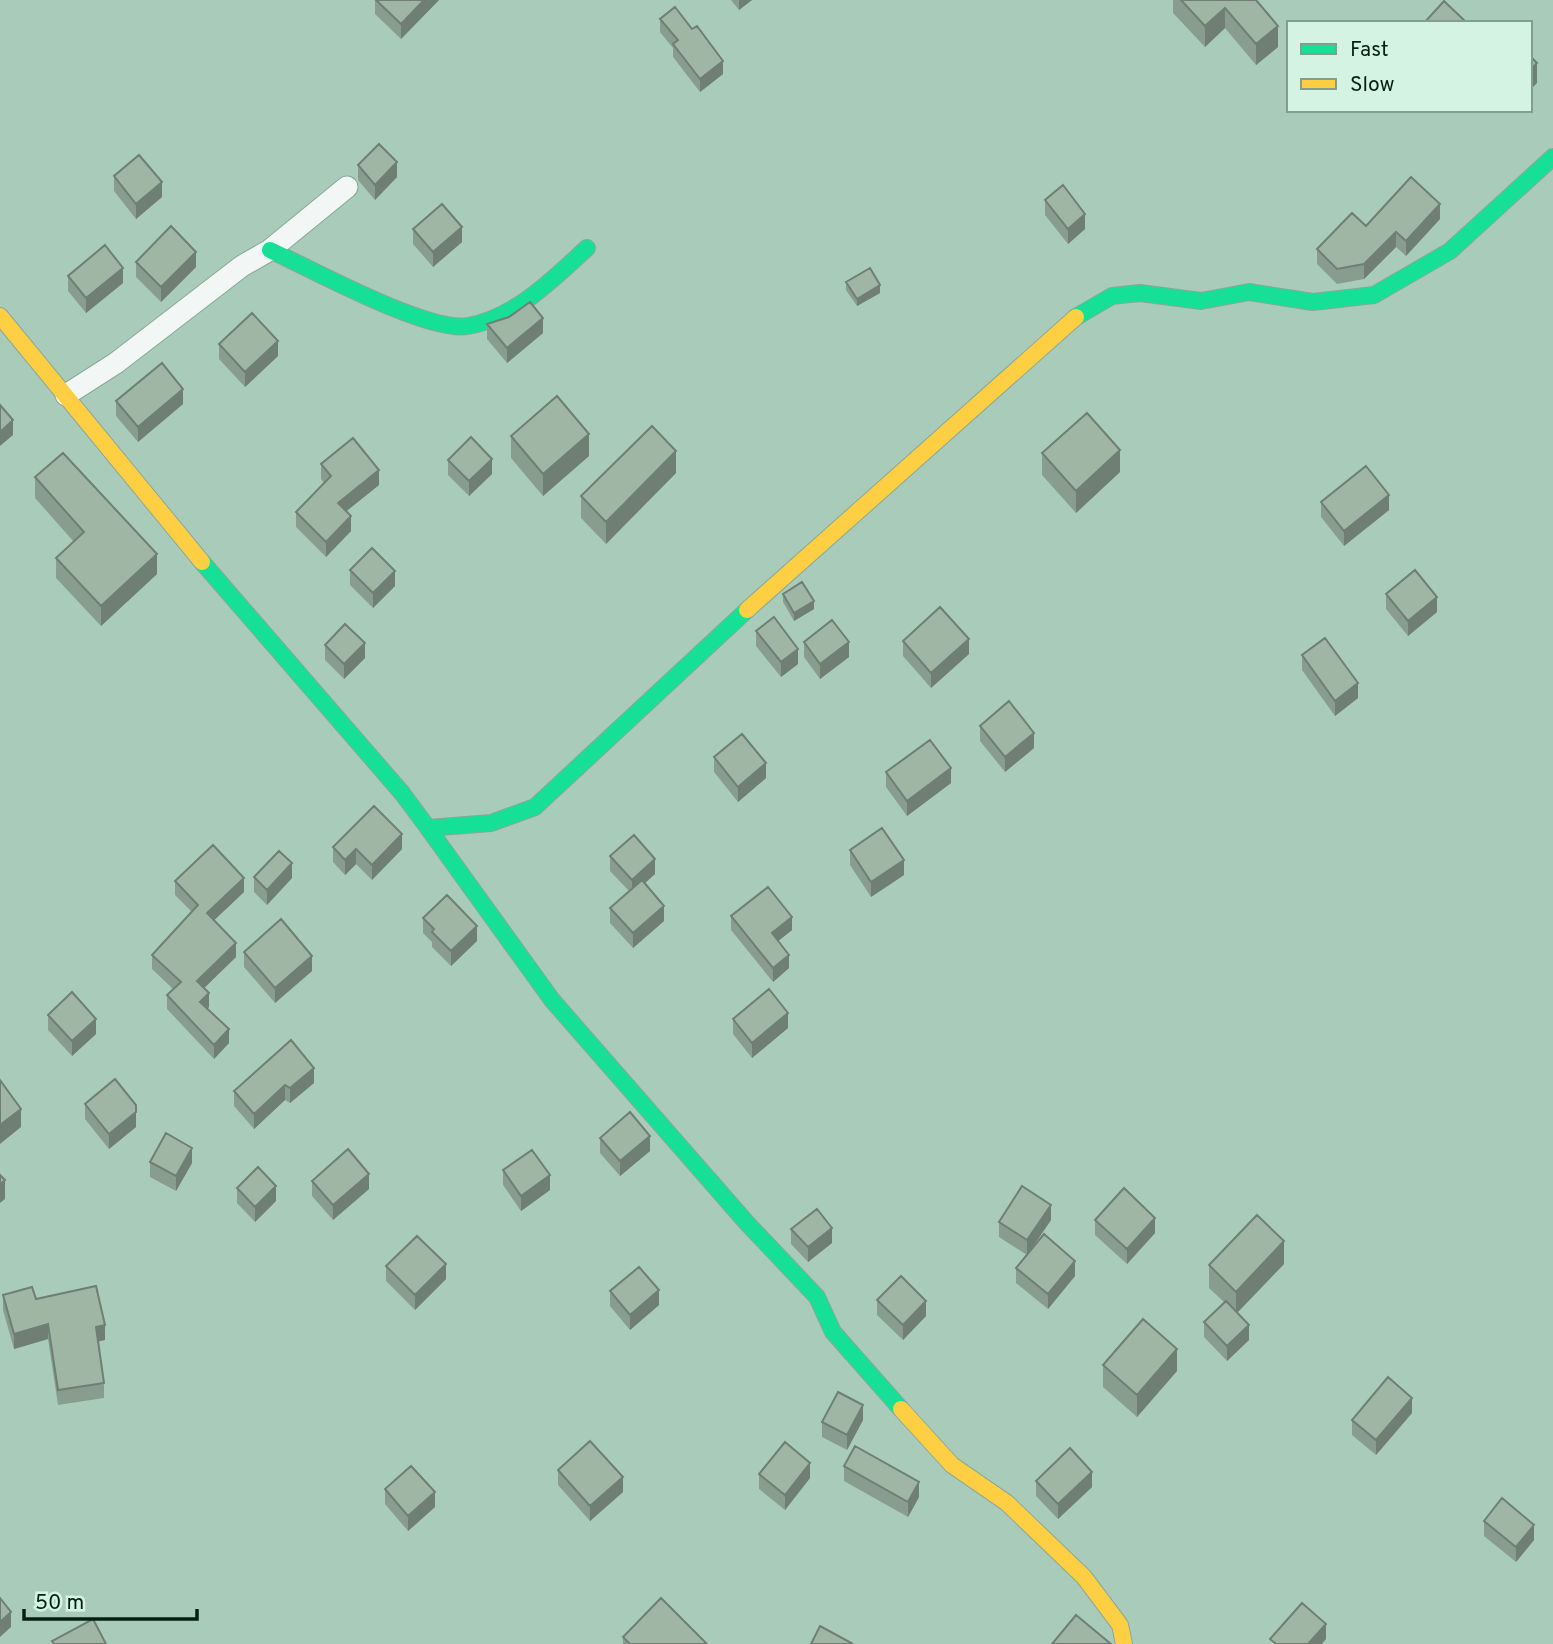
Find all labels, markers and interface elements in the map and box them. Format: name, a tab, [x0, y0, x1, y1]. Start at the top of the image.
legend	[1287, 21, 1532, 112]
text: Fast	[1350, 37, 1389, 64]
text: Slow	[1350, 72, 1395, 99]
scale bar	[24, 1578, 198, 1622]
text: 50 m	[35, 1590, 84, 1617]

